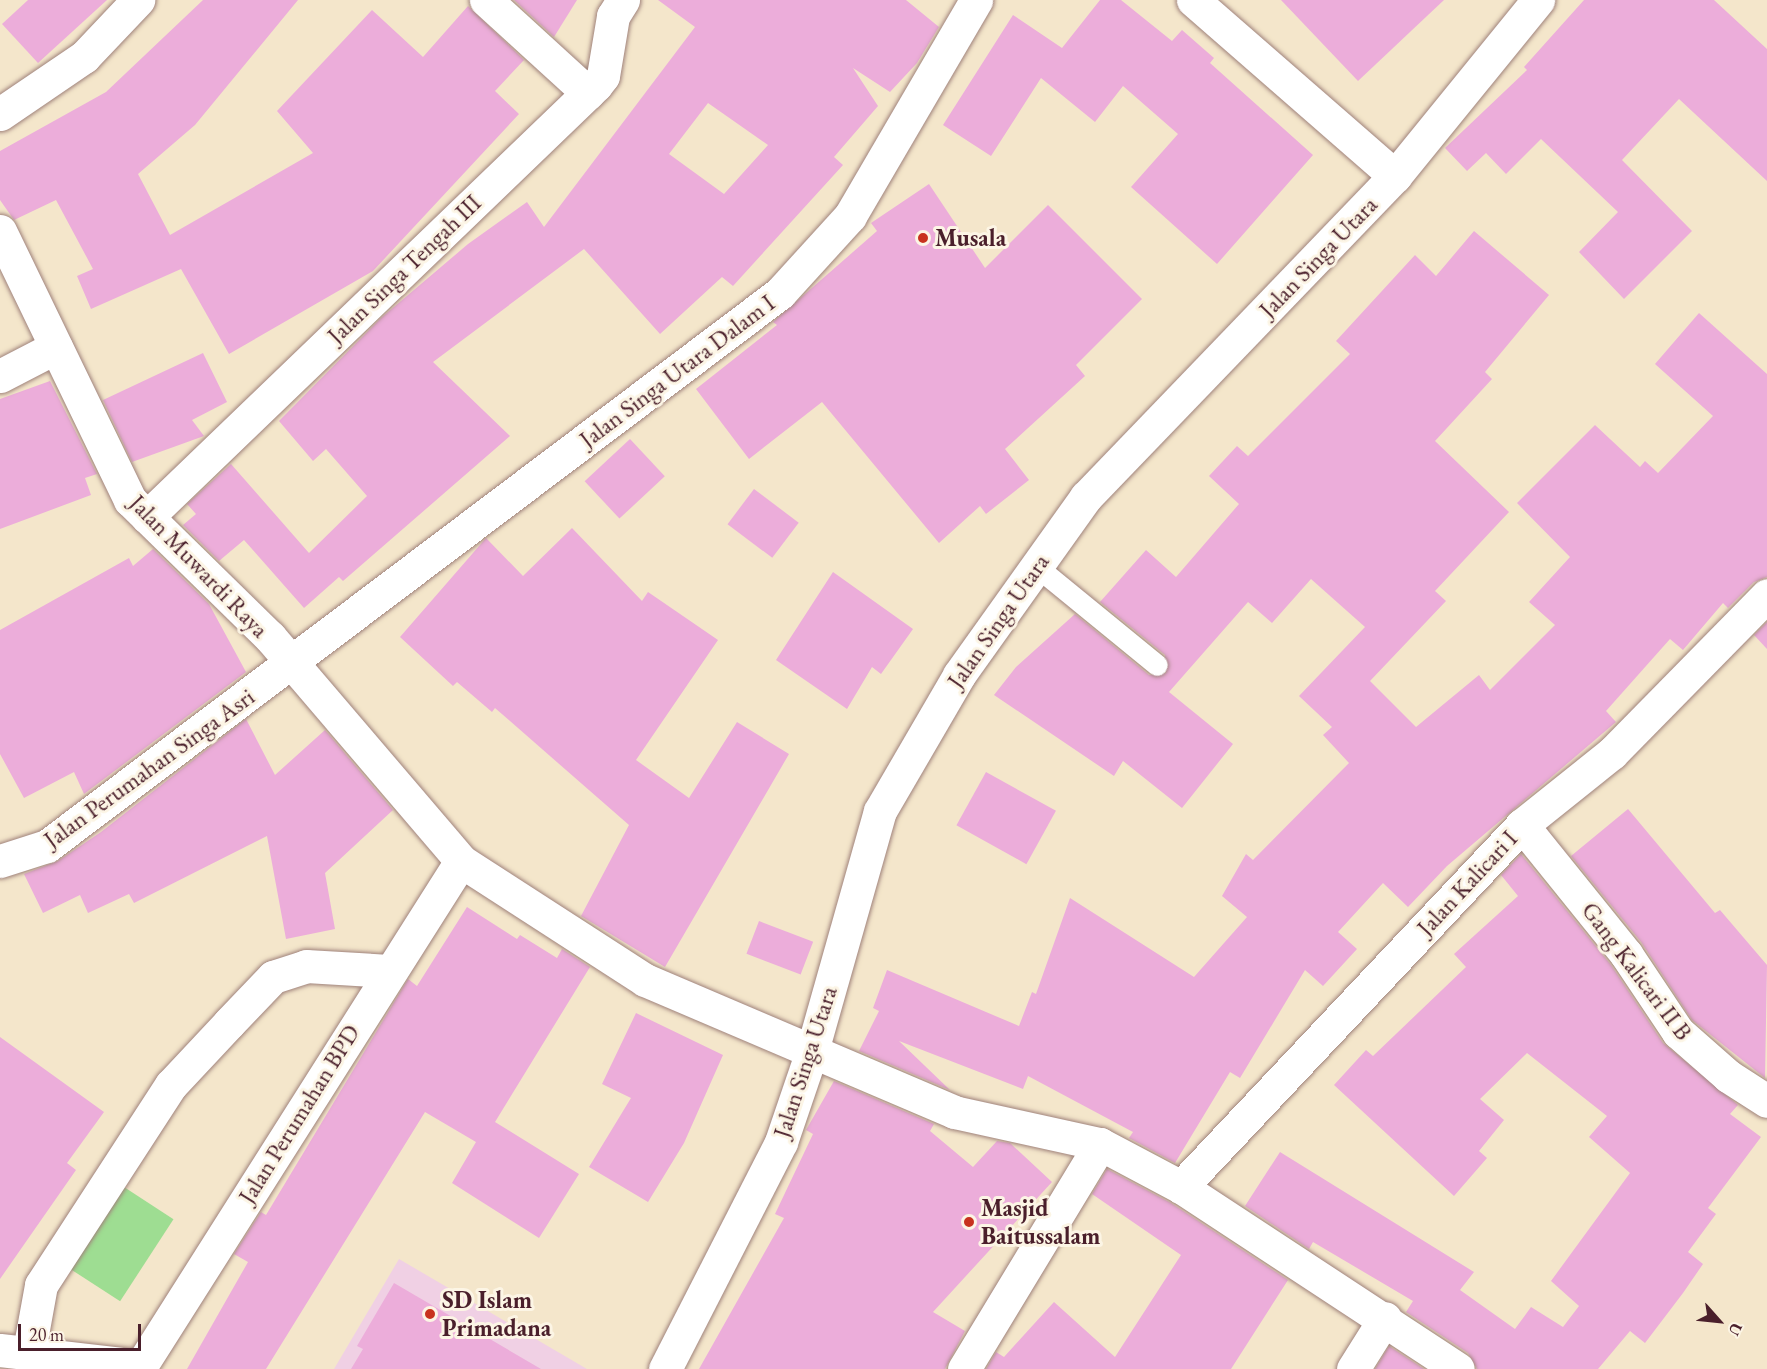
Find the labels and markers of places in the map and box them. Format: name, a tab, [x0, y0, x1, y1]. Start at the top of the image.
place label: Musala	[935, 224, 1006, 252]
marker: Musala	[916, 231, 930, 245]
place label: Masjid Baitussalam	[981, 1194, 1100, 1250]
marker: Masjid Baitussalam	[962, 1215, 976, 1229]
place label: SD Islam Primadana	[442, 1286, 551, 1342]
marker: SD Islam Primadana	[423, 1307, 437, 1321]

